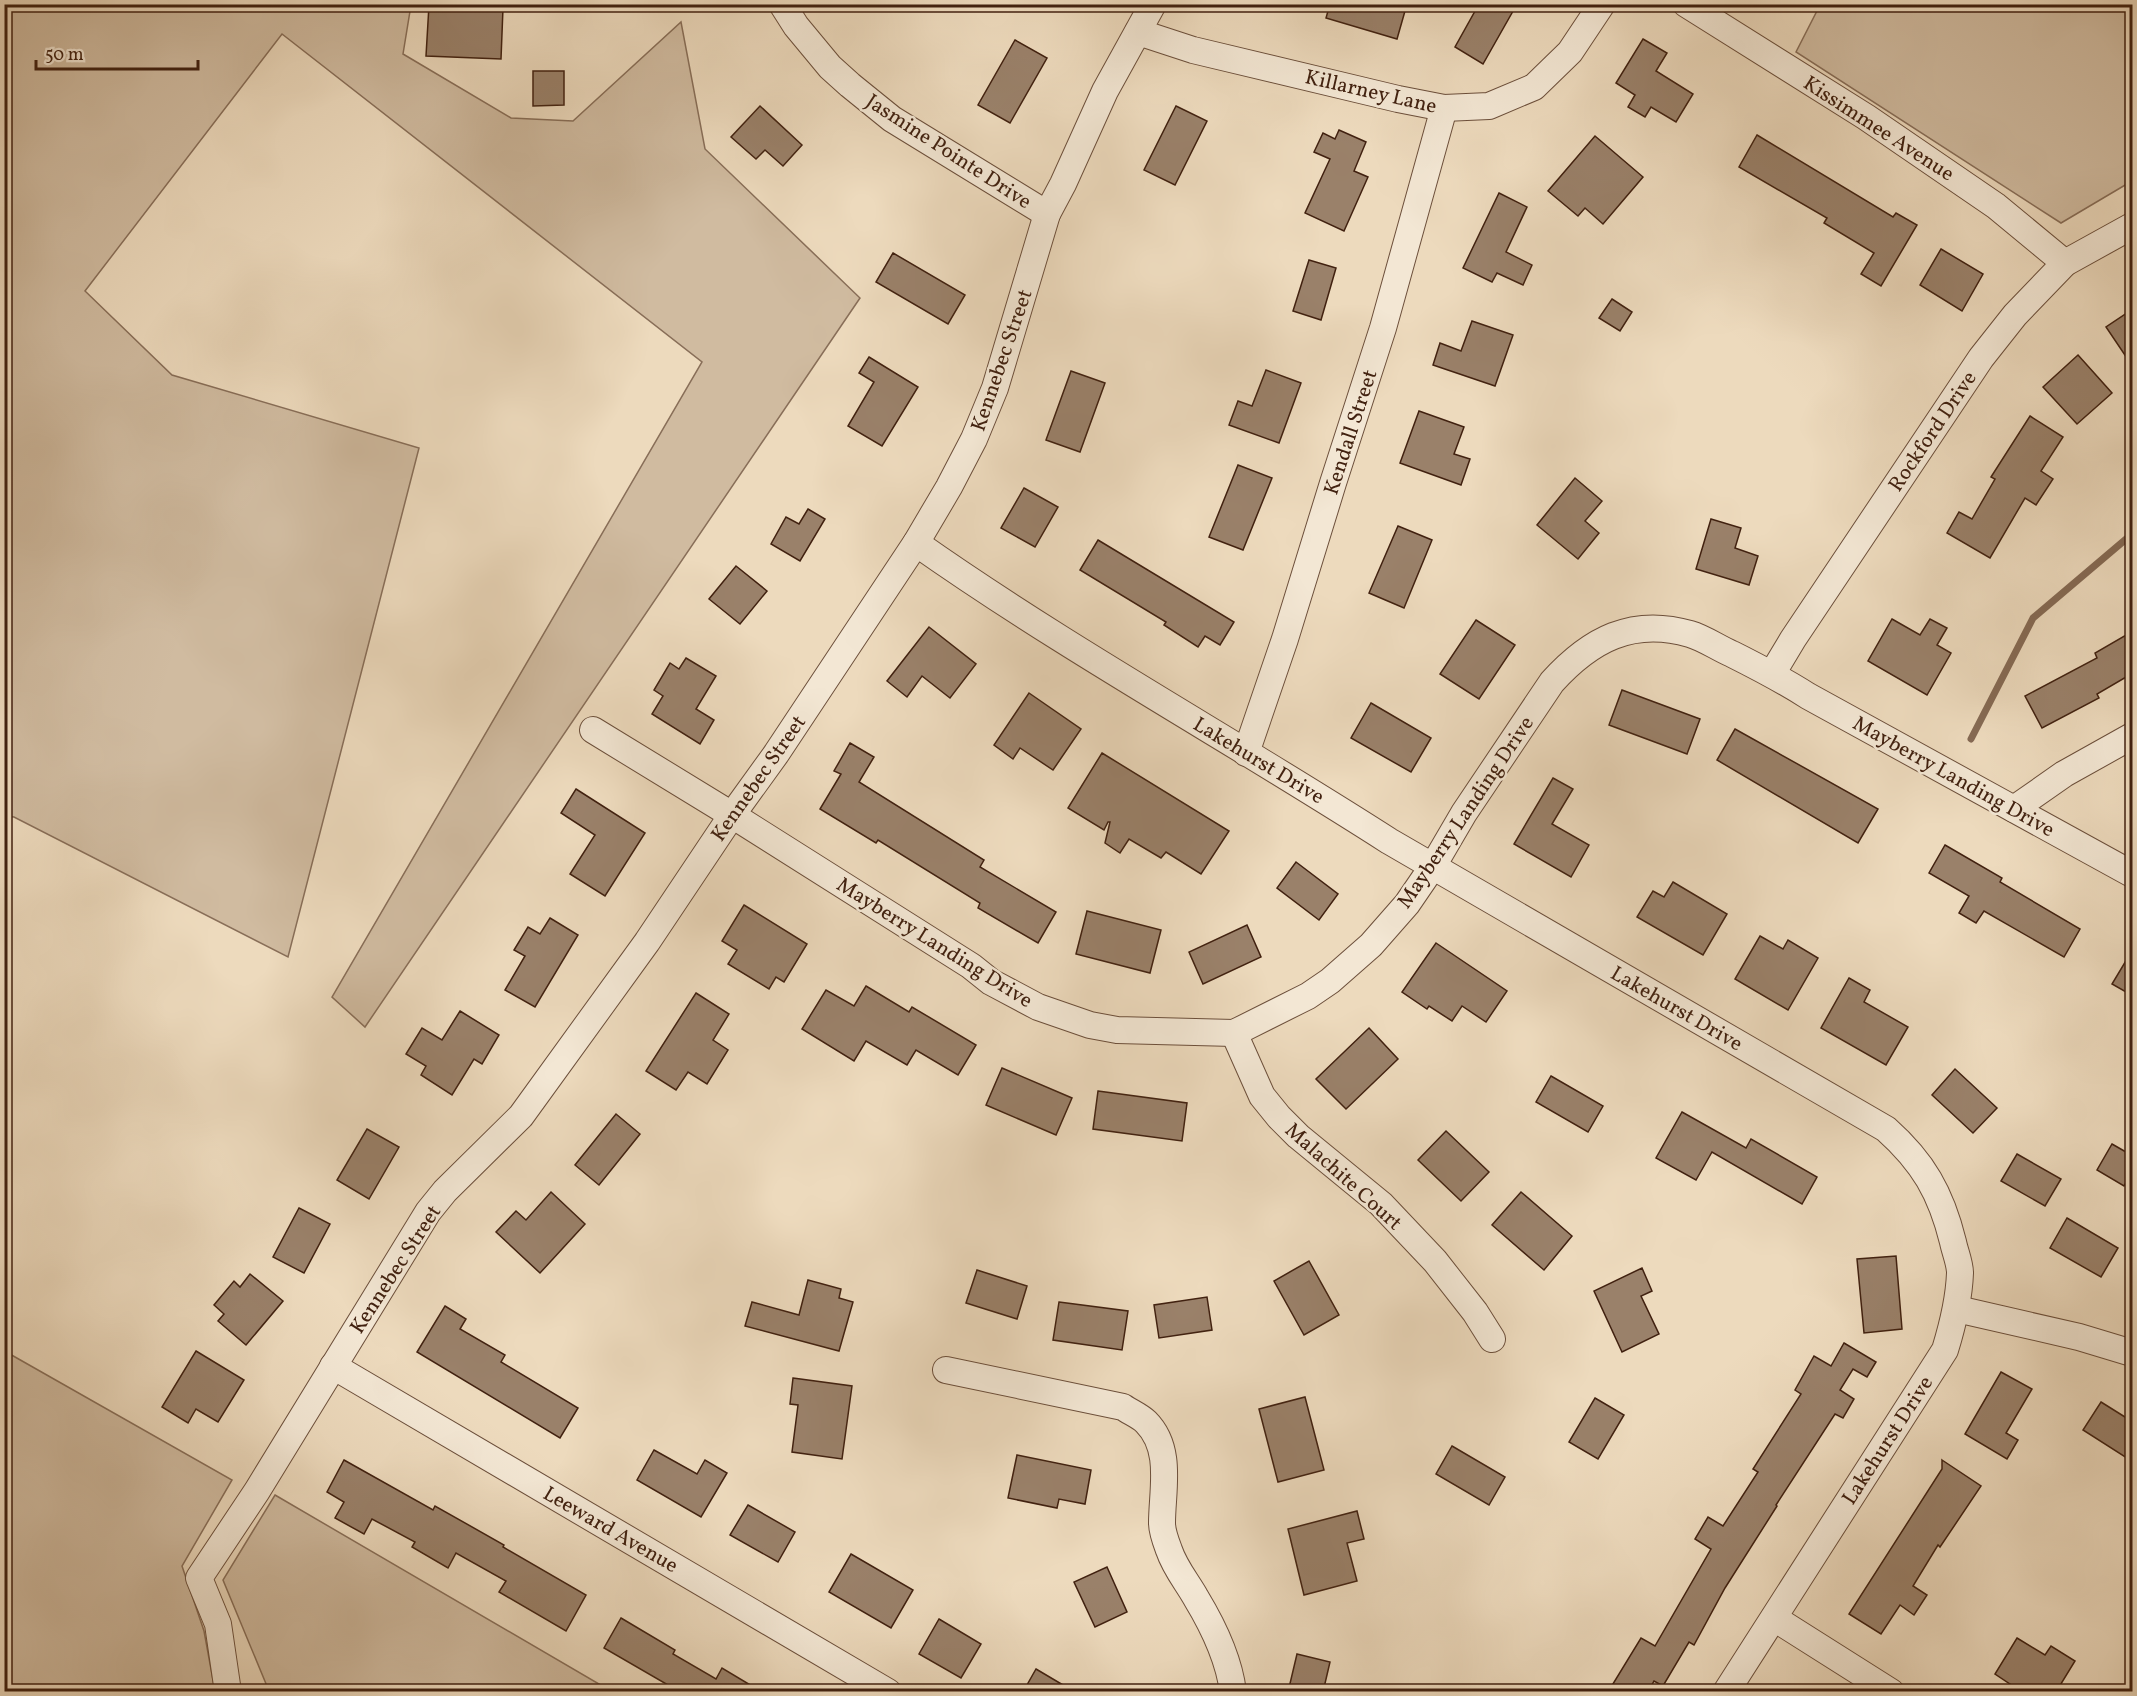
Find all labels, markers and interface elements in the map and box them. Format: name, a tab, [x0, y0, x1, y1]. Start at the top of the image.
scale bar	[36, 33, 198, 71]
text: 50 m	[45, 43, 84, 68]
street label: Killarney Lane	[1302, 63, 1439, 122]
street label: Kissimmee Avenue	[1797, 69, 1959, 189]
street label: Jasmine Pointe Drive	[860, 88, 1037, 217]
street label: Kennebec Street	[965, 286, 1040, 435]
street label: Kendall Street	[1318, 366, 1385, 499]
street label: Rockford Drive	[1882, 366, 1984, 498]
street label: Kennebec Street	[705, 710, 814, 848]
street label: Mayberry Landing Drive	[1847, 710, 2059, 845]
street label: Lakehurst Drive	[1187, 711, 1329, 812]
street label: Mayberry Landing Drive	[1391, 711, 1542, 915]
street label: Mayberry Landing Drive	[831, 871, 1038, 1016]
street label: Lakehurst Drive	[1605, 960, 1748, 1059]
street label: Malachite Court	[1278, 1117, 1408, 1238]
street label: Kennebec Street	[344, 1200, 449, 1340]
street label: Lakehurst Drive	[1836, 1371, 1941, 1511]
street label: Leeward Avenue	[537, 1480, 683, 1581]

